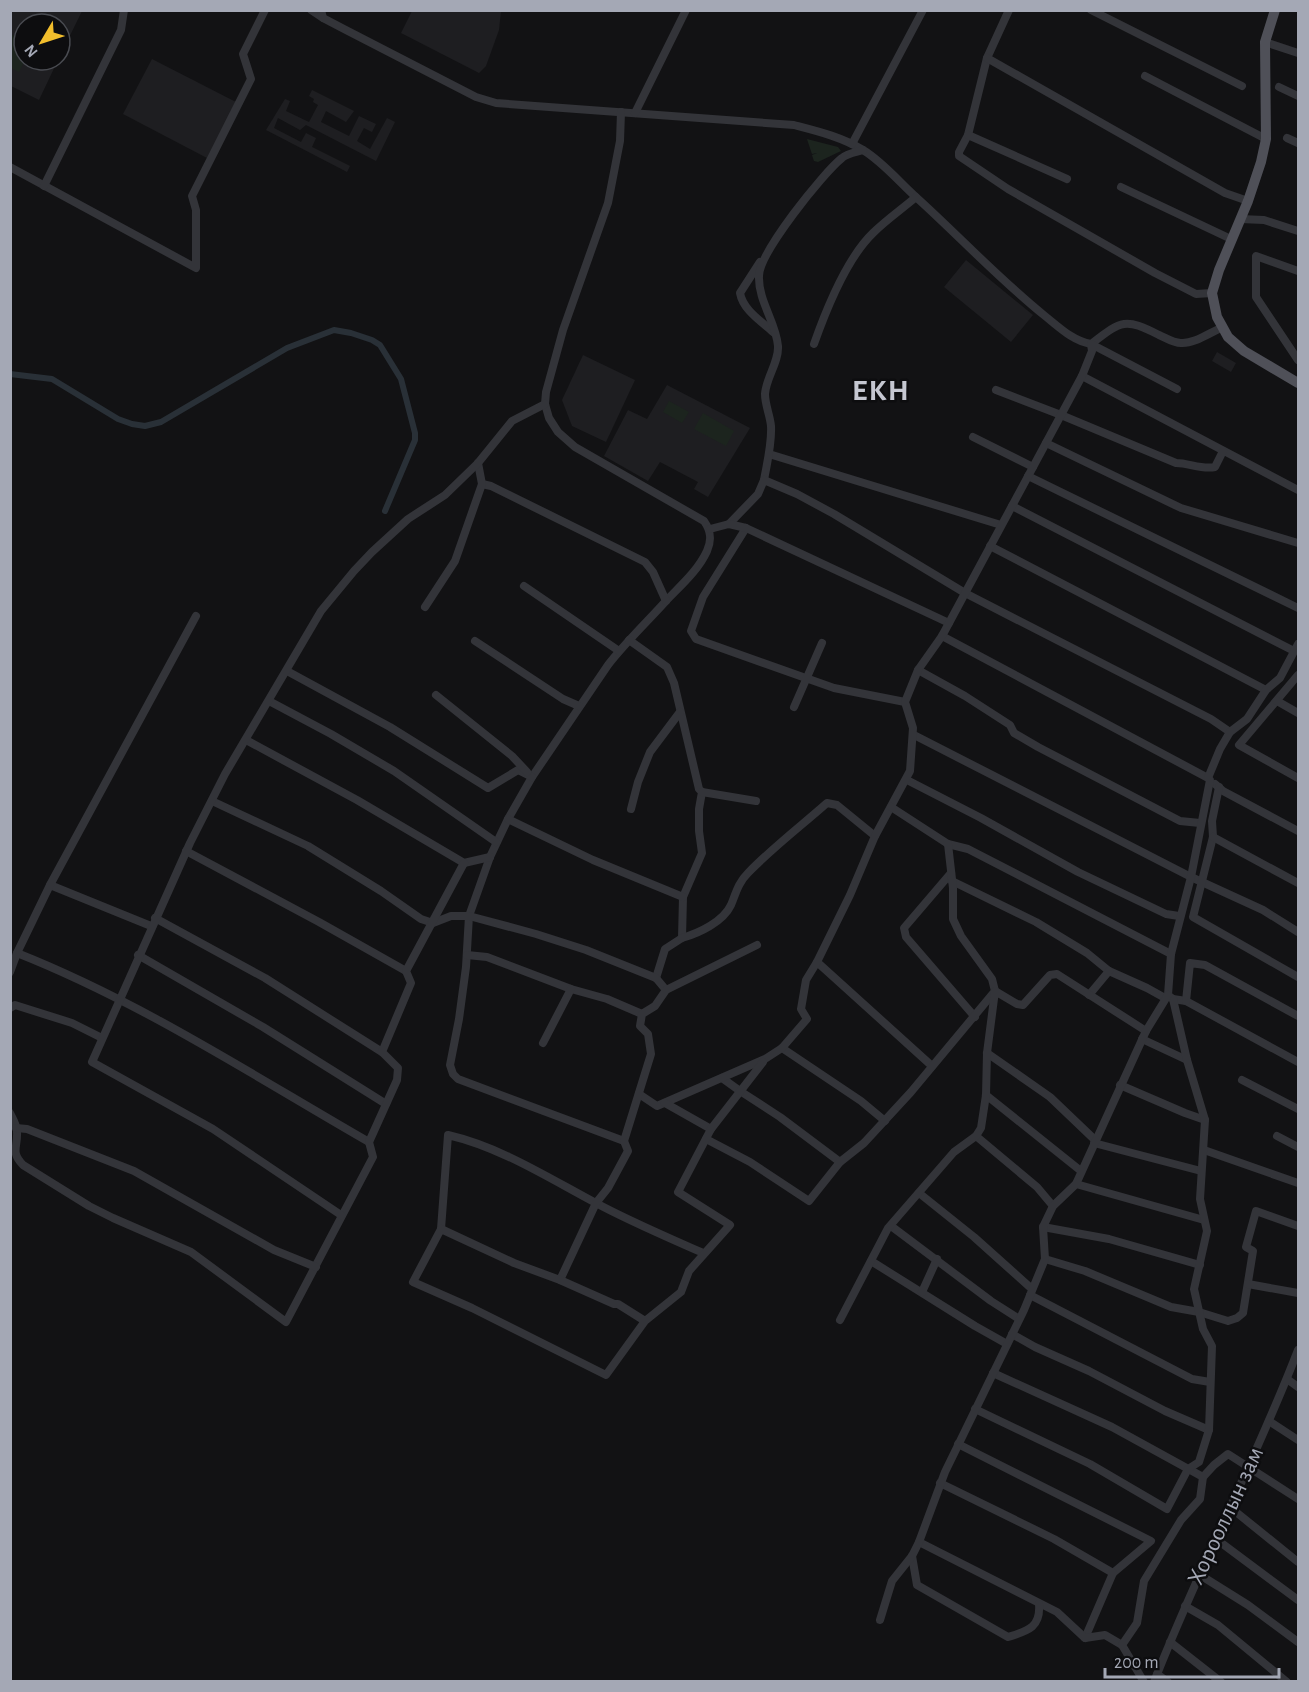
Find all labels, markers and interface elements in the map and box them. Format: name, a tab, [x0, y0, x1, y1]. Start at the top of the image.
north arrow	[12, 12, 72, 72]
text: N	[21, 41, 41, 60]
district label: EKH	[852, 376, 910, 406]
street label: Хорооллын зам	[1184, 1443, 1268, 1589]
scale bar	[1105, 1641, 1279, 1679]
text: 200 m	[1114, 1654, 1159, 1672]

